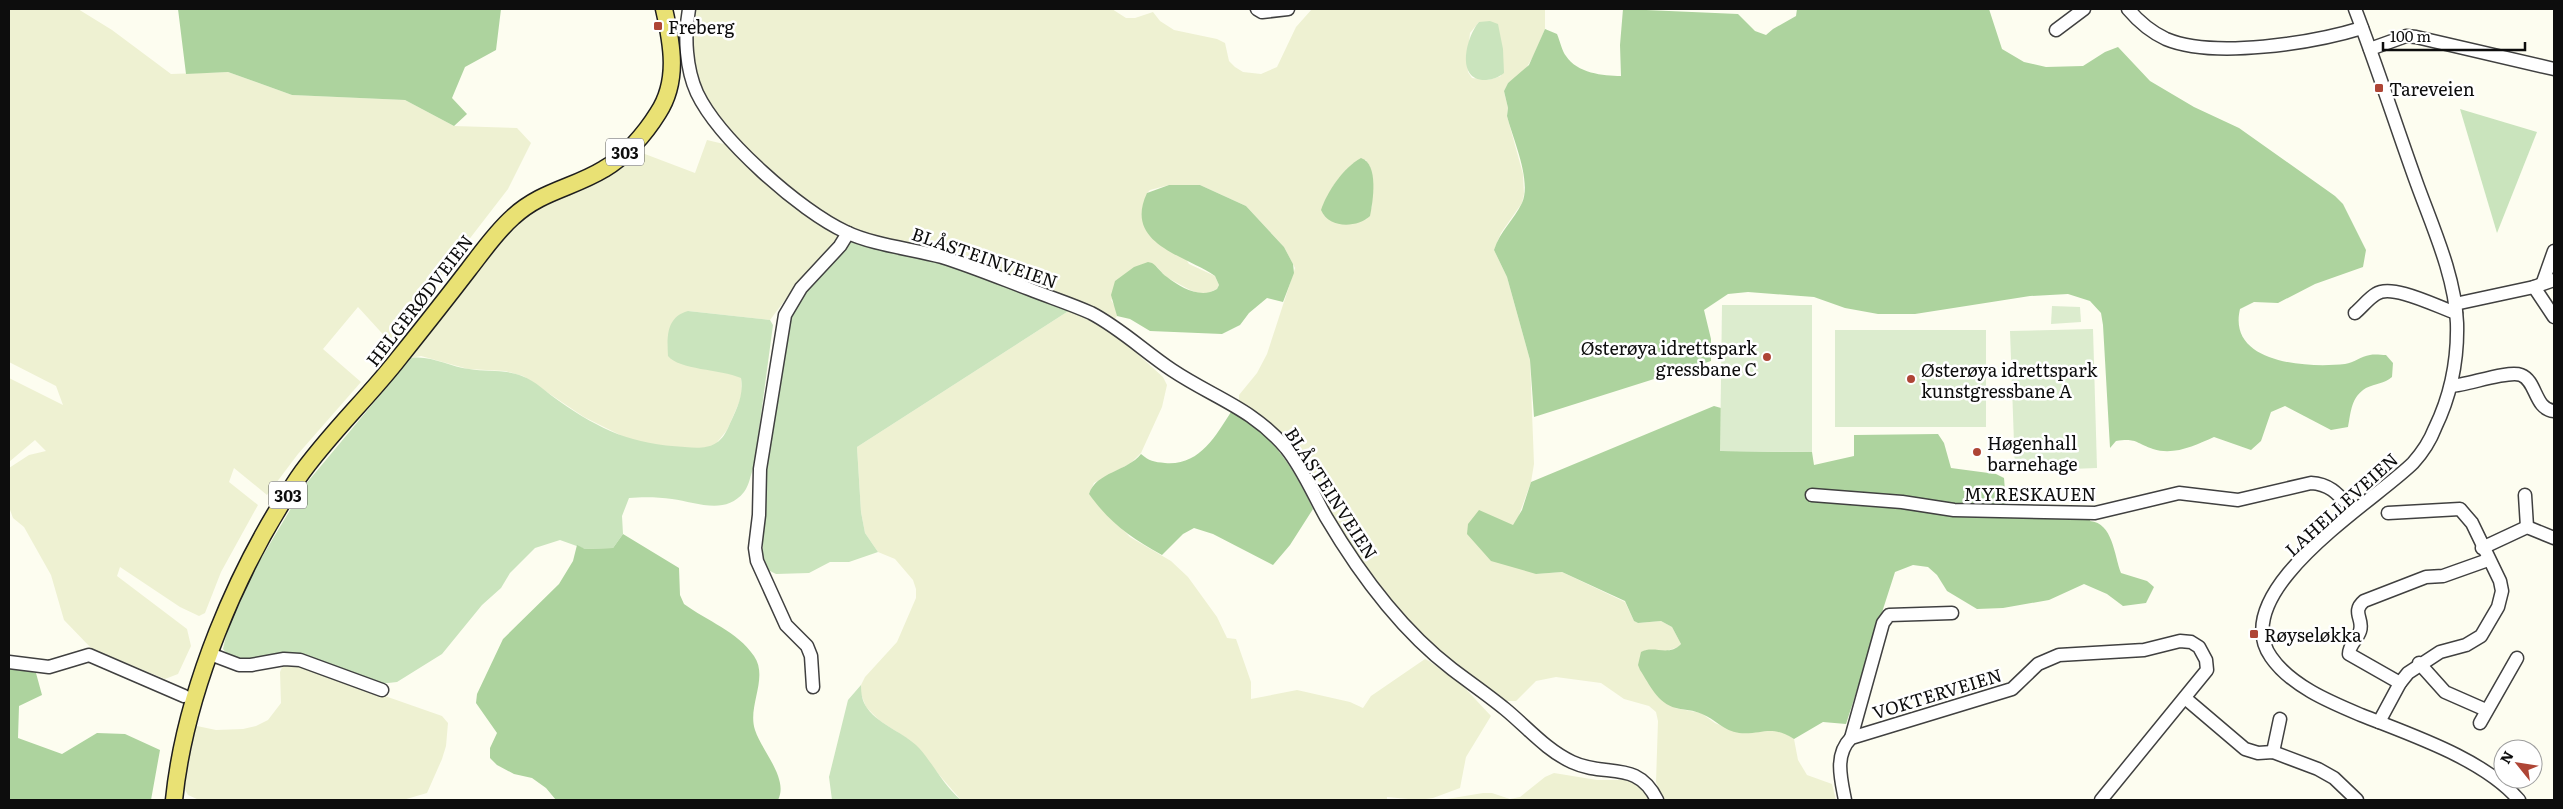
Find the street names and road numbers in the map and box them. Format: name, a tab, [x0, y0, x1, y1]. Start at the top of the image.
road number: 303	[606, 138, 644, 166]
street label: BLÅSTEINVEIEN	[908, 219, 1062, 295]
street label: HELGERØDVEIEN	[359, 228, 479, 372]
street label: BLÅSTEINVEIEN	[1279, 422, 1385, 564]
street label: LAHELLEVEIEN	[2278, 446, 2404, 562]
street label: MYRESKAUEN	[1964, 480, 2096, 507]
road number: 303	[269, 482, 307, 508]
street label: VOKTERVEIEN	[1869, 660, 2005, 726]

